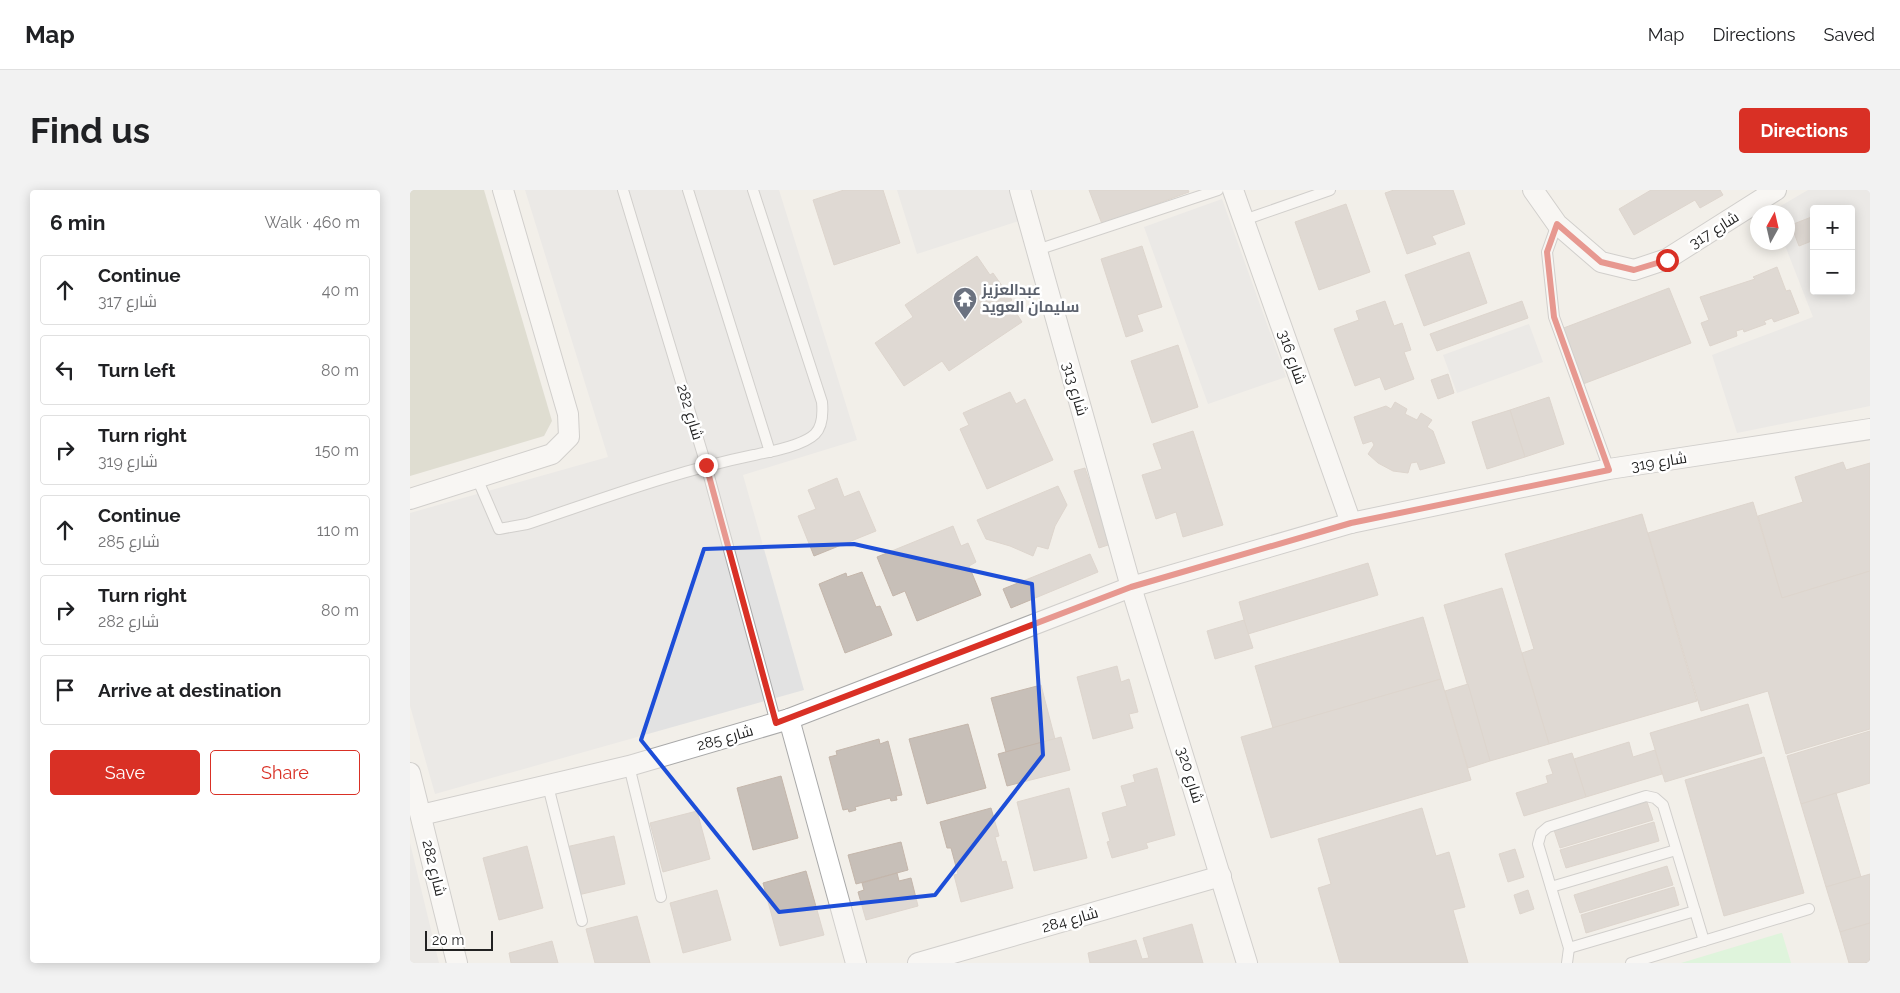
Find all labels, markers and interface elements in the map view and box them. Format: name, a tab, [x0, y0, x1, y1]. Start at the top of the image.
text: Map	[25, 20, 75, 49]
text: Map	[1648, 24, 1684, 45]
text: Directions	[1712, 24, 1796, 45]
text: Saved	[1824, 24, 1875, 45]
button: Directions	[1739, 108, 1870, 153]
text: Find us	[30, 110, 150, 151]
north arrow	[1750, 205, 1795, 250]
map controls	[1810, 205, 1855, 295]
button: +	[1810, 205, 1855, 250]
street label: شارع 317	[1686, 208, 1743, 254]
text: 6 min	[50, 210, 105, 235]
text: Walk · 460 m	[264, 213, 360, 232]
route start	[1656, 249, 1679, 272]
button: −	[1810, 250, 1855, 295]
text: Continue	[98, 264, 181, 286]
icon: ahead	[51, 276, 79, 304]
text: 40 m	[322, 281, 359, 300]
place label: عبدالعزيز سليمان العويد	[981, 281, 1079, 316]
temple icon: عبدالعزيز سليمان العويد	[952, 286, 978, 320]
text: شارع 317	[98, 292, 157, 311]
street label: شارع 316	[1272, 327, 1310, 387]
icon: left	[51, 356, 79, 384]
text: Turn left	[98, 359, 175, 381]
street label: شارع 313	[1057, 360, 1091, 419]
text: 80 m	[321, 361, 359, 380]
street label: شارع 282	[671, 382, 707, 443]
text: Turn right	[98, 424, 187, 446]
icon: right	[51, 436, 79, 464]
text: 150 m	[315, 441, 359, 460]
street label: شارع 319	[1630, 449, 1688, 477]
text: شارع 319	[98, 452, 158, 471]
route end	[695, 454, 718, 477]
text: Continue	[98, 504, 181, 526]
icon: ahead	[51, 516, 79, 544]
text: 110 m	[317, 521, 359, 540]
text: شارع 285	[98, 532, 160, 551]
text: Turn right	[98, 584, 187, 606]
icon: right	[51, 596, 79, 624]
text: 80 m	[321, 601, 359, 620]
text: شارع 282	[98, 612, 159, 631]
icon: arrive	[51, 676, 79, 704]
text: Arrive at destination	[98, 679, 282, 701]
street label: شارع 285	[695, 721, 756, 757]
street label: شارع 320	[1171, 745, 1207, 806]
button: Save	[50, 750, 200, 795]
button: Share	[210, 750, 360, 795]
street label: شارع 282	[416, 838, 450, 899]
street label: شارع 284	[1040, 903, 1101, 939]
scale bar	[425, 928, 492, 951]
text: 20 m	[432, 932, 464, 948]

